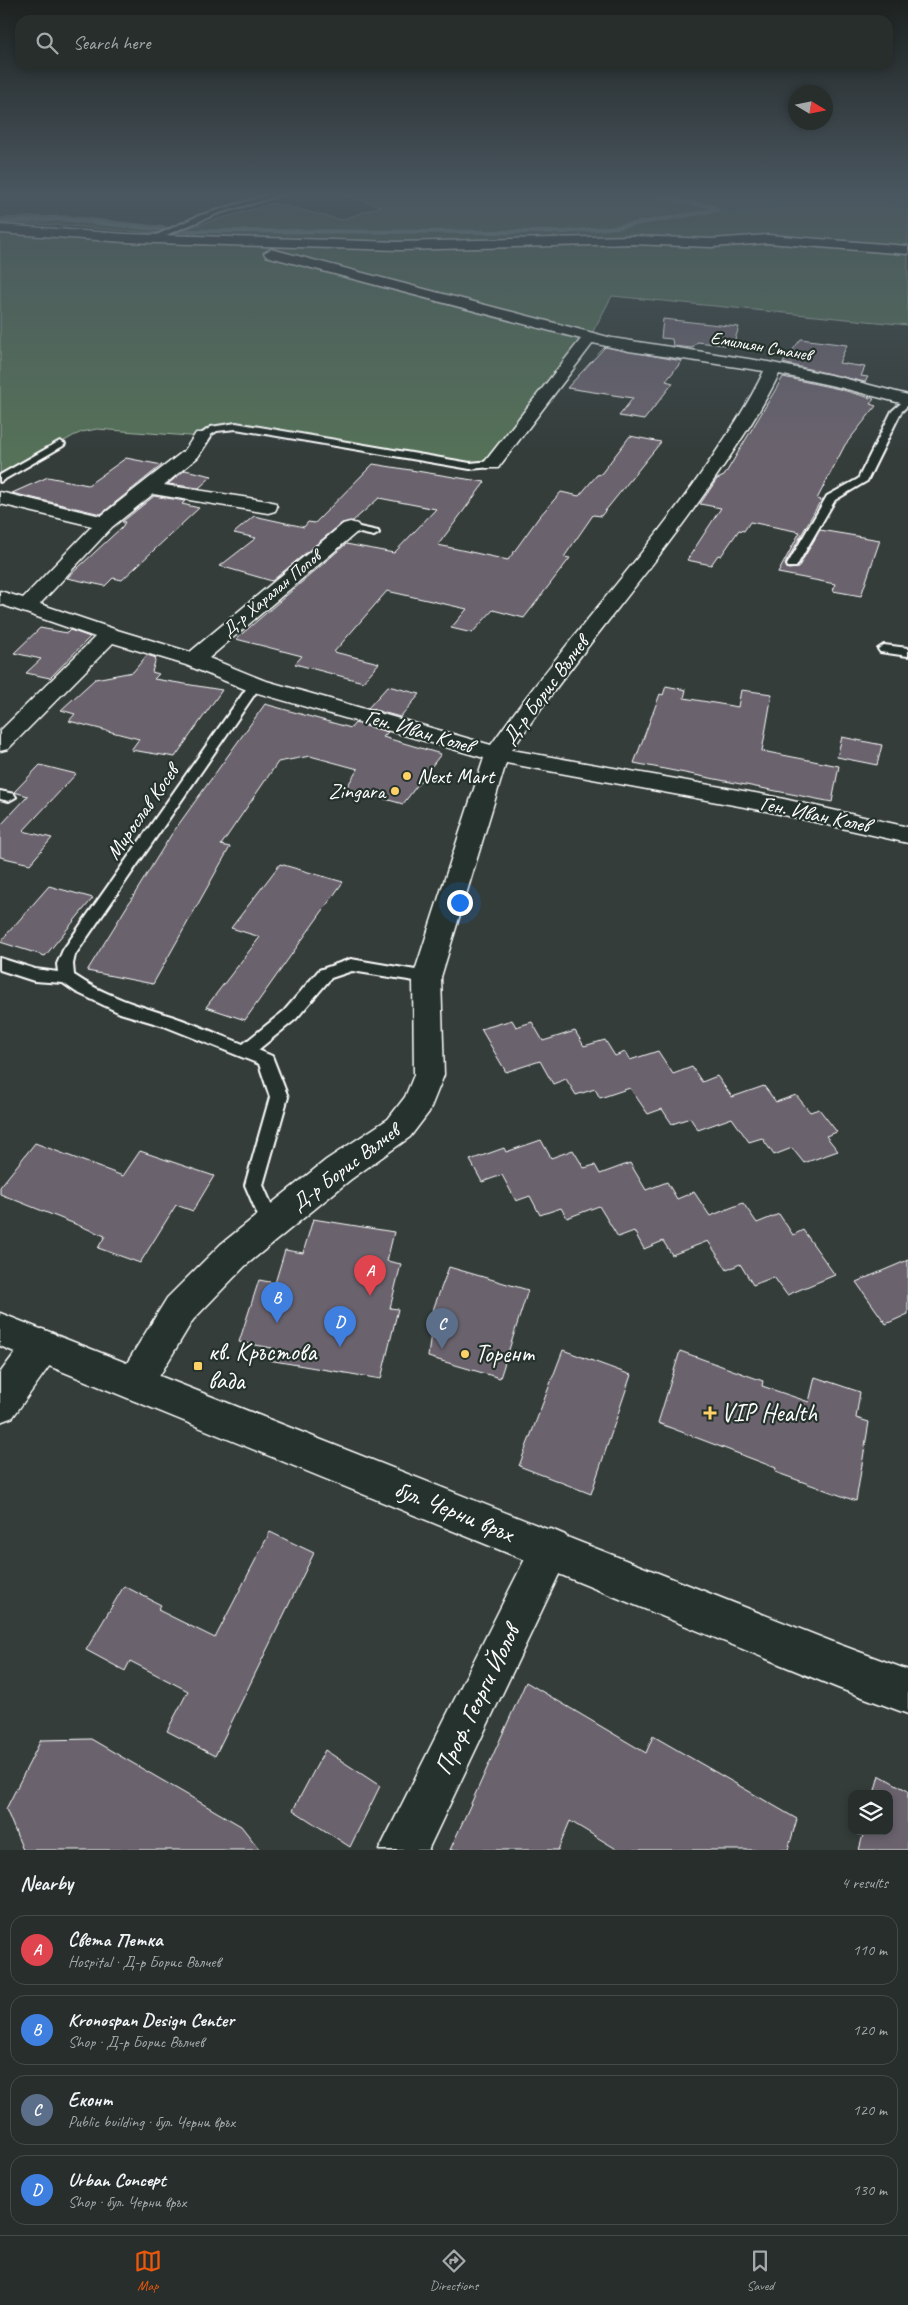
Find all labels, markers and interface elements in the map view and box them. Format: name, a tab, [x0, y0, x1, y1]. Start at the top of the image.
search box	[15, 15, 893, 70]
icon: search	[33, 29, 61, 57]
text: Search here	[73, 31, 150, 55]
north arrow	[788, 85, 833, 130]
street label: Емилиян Станев	[709, 326, 817, 366]
street label: Д-р Харалан Попов	[217, 543, 328, 641]
street label: Д-р Борис Вълчев	[496, 627, 597, 749]
street label: Ген. Иван Колев	[362, 703, 480, 760]
street label: Мирослав Косев	[100, 756, 187, 864]
place label: Next Mart	[417, 763, 496, 789]
marker: Next Mart	[401, 770, 413, 782]
place label: Zingara	[329, 778, 387, 804]
marker: Zingara	[389, 785, 401, 797]
street label: Ген. Иван Колев	[758, 790, 877, 839]
your location	[447, 890, 473, 916]
street label: Д-р Борис Вълчев	[286, 1115, 408, 1216]
pin: A	[354, 1255, 386, 1296]
pin: B	[261, 1282, 293, 1323]
pin: D	[324, 1306, 356, 1347]
pin: C	[426, 1308, 458, 1349]
place label: кв. Кръстова вада	[208, 1336, 318, 1397]
place label: Торент	[475, 1338, 535, 1370]
marker: Торент	[459, 1348, 471, 1360]
marker: кв. Кръстова вада	[192, 1360, 204, 1372]
place label: VIP Health	[721, 1397, 818, 1429]
marker: VIP Health	[703, 1406, 717, 1420]
street label: бул. Черни връх	[390, 1473, 520, 1550]
street label: Проф. Георги Йолов	[427, 1616, 529, 1780]
map controls	[848, 1790, 893, 1835]
button: layers	[848, 1790, 893, 1835]
text: Nearby	[20, 1870, 73, 1896]
text: 4 results	[841, 1873, 888, 1893]
text: Света Петка	[68, 1928, 163, 1952]
text: A	[33, 1940, 41, 1960]
text: 110 m	[853, 1940, 887, 1960]
text: Hospital · Д-р Борис Вълчев	[68, 1952, 220, 1972]
text: Kronospan Design Center	[68, 2008, 234, 2032]
text: B	[33, 2020, 41, 2040]
text: 120 m	[853, 2020, 887, 2040]
text: Shop · Д-р Борис Вълчев	[68, 2032, 204, 2052]
text: Еконт	[68, 2088, 113, 2112]
text: C	[33, 2100, 41, 2120]
text: 120 m	[853, 2100, 887, 2120]
text: Public building · бул. Черни връх	[68, 2112, 235, 2132]
text: Urban Concept	[68, 2168, 166, 2192]
text: D	[32, 2180, 42, 2200]
text: 130 m	[853, 2180, 887, 2200]
text: Shop · бул. Черни връх	[68, 2192, 186, 2212]
tab: Map	[134, 2247, 162, 2294]
tab: Directions	[430, 2247, 478, 2294]
tab: Saved	[746, 2247, 774, 2294]

